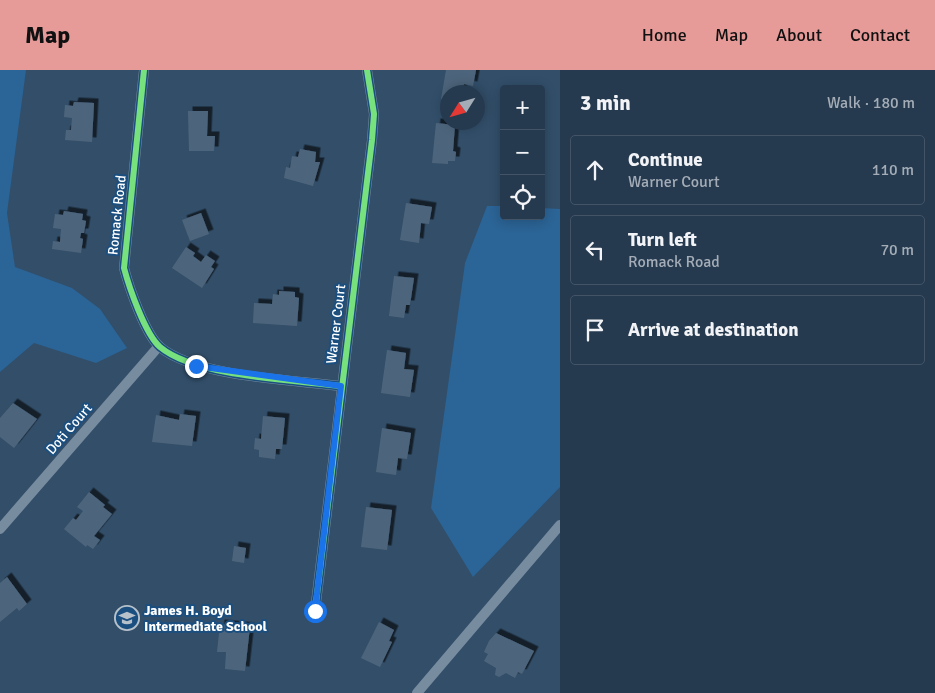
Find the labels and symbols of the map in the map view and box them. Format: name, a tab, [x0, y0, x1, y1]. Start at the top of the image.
north arrow	[440, 85, 485, 130]
street label: Romack Road	[104, 174, 130, 256]
street label: Warner Court	[323, 283, 349, 365]
route end	[185, 355, 208, 378]
street label: Doti Court	[42, 400, 96, 458]
route start	[304, 600, 327, 623]
place label: James H. Boyd Intermediate School	[144, 602, 268, 635]
school or university icon: James H. Boyd Intermediate School	[114, 605, 140, 631]

